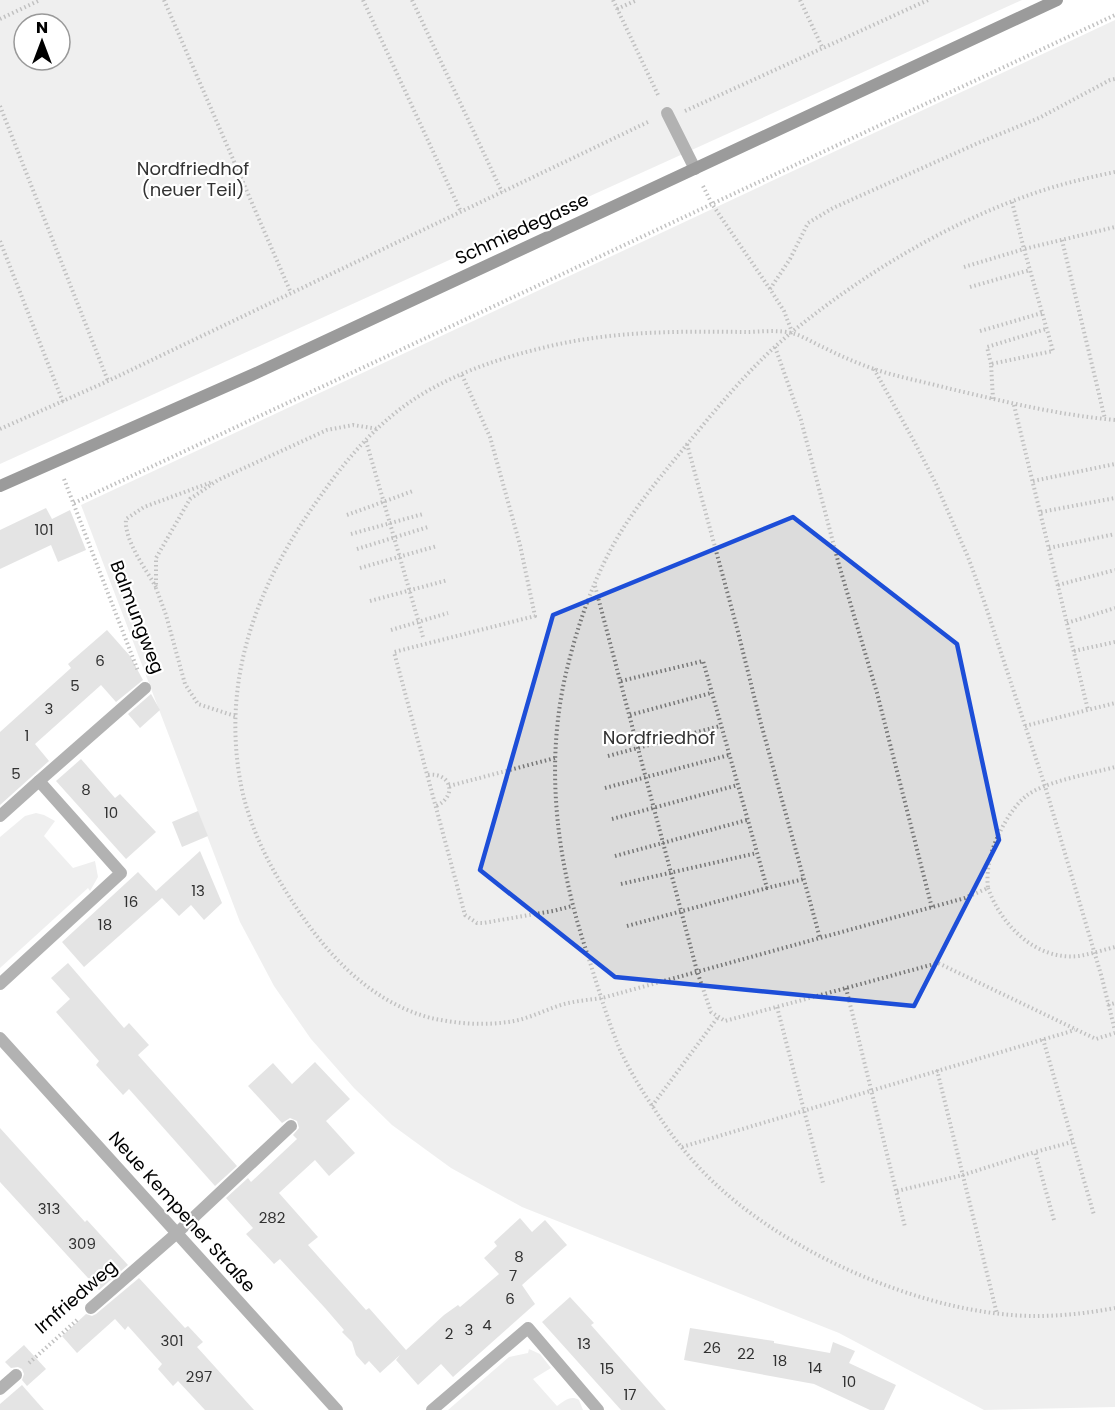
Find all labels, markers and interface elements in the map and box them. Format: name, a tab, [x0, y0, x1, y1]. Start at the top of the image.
north arrow	[12, 12, 72, 72]
text: N	[36, 16, 48, 39]
park label: Nordfriedhof (neuer Teil)	[137, 156, 249, 202]
street label: Schmiedegasse	[451, 187, 593, 270]
house number: 101	[34, 519, 54, 540]
street label: Balmungweg	[104, 557, 171, 677]
house number: 6	[95, 650, 105, 671]
house number: 5	[70, 675, 80, 696]
house number: 3	[45, 698, 53, 719]
house number: 1	[25, 725, 29, 746]
park label: Nordfriedhof	[603, 725, 715, 750]
house number: 5	[11, 763, 21, 784]
house number: 8	[81, 779, 91, 800]
house number: 10	[104, 802, 118, 823]
house number: 13	[191, 880, 205, 901]
house number: 16	[124, 891, 138, 912]
house number: 18	[98, 914, 112, 935]
street label: Neue Kempener Straße	[103, 1126, 261, 1298]
house number: 313	[38, 1198, 60, 1219]
house number: 282	[259, 1207, 285, 1228]
house number: 309	[68, 1233, 96, 1254]
house number: 8	[514, 1246, 524, 1267]
street label: Irnfriedweg	[29, 1254, 122, 1339]
house number: 7	[509, 1265, 517, 1286]
house number: 6	[505, 1288, 515, 1309]
house number: 4	[482, 1314, 492, 1335]
house number: 3	[465, 1319, 473, 1340]
house number: 2	[445, 1323, 453, 1344]
house number: 301	[160, 1330, 184, 1351]
house number: 13	[577, 1333, 591, 1354]
house number: 26	[703, 1337, 721, 1358]
house number: 22	[737, 1343, 755, 1364]
house number: 18	[773, 1350, 787, 1371]
house number: 14	[808, 1357, 822, 1378]
house number: 15	[600, 1358, 614, 1379]
house number: 297	[186, 1366, 212, 1387]
house number: 10	[842, 1371, 856, 1392]
house number: 17	[624, 1384, 637, 1405]

